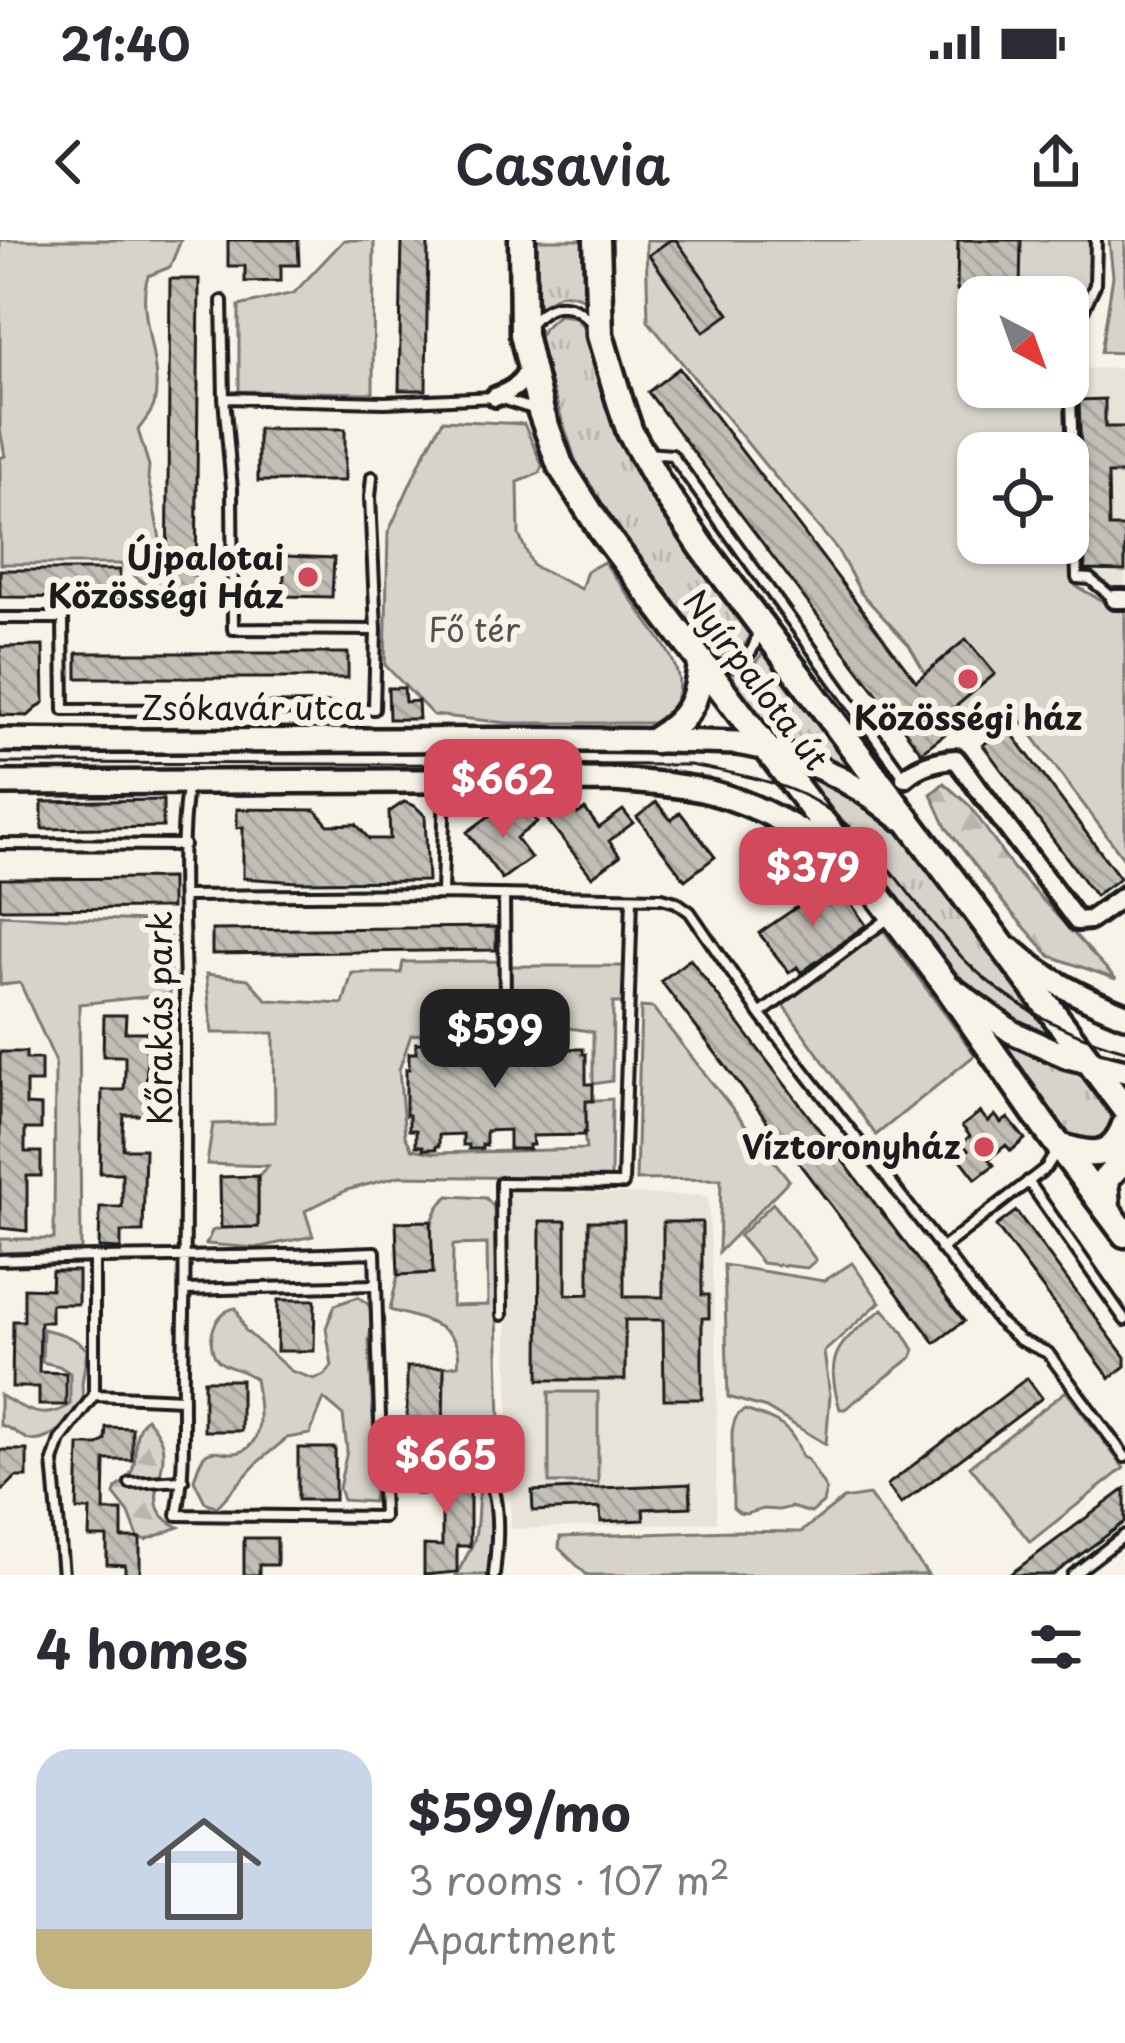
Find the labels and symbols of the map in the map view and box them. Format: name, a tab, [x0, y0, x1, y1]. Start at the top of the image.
north arrow	[957, 276, 1089, 408]
place label: Újpalotai Közösségi Ház	[48, 531, 284, 619]
marker: Újpalotai Közösségi Ház	[295, 564, 321, 590]
street label: Nyírpalota út	[673, 578, 842, 780]
park label: Fő tér	[428, 603, 521, 653]
marker: Közösségi ház	[955, 666, 981, 692]
street label: Zsókavár utca	[141, 681, 365, 731]
place label: Közösségi ház	[854, 691, 1082, 741]
pin: $662	[432, 739, 574, 841]
pin: $379	[742, 827, 884, 929]
street label: Kőrakás park	[133, 911, 183, 1125]
pin: $599	[424, 989, 566, 1091]
place label: Víztoronyház	[742, 1120, 960, 1170]
marker: Víztoronyház	[971, 1134, 997, 1160]
pin: $665	[375, 1415, 517, 1517]

